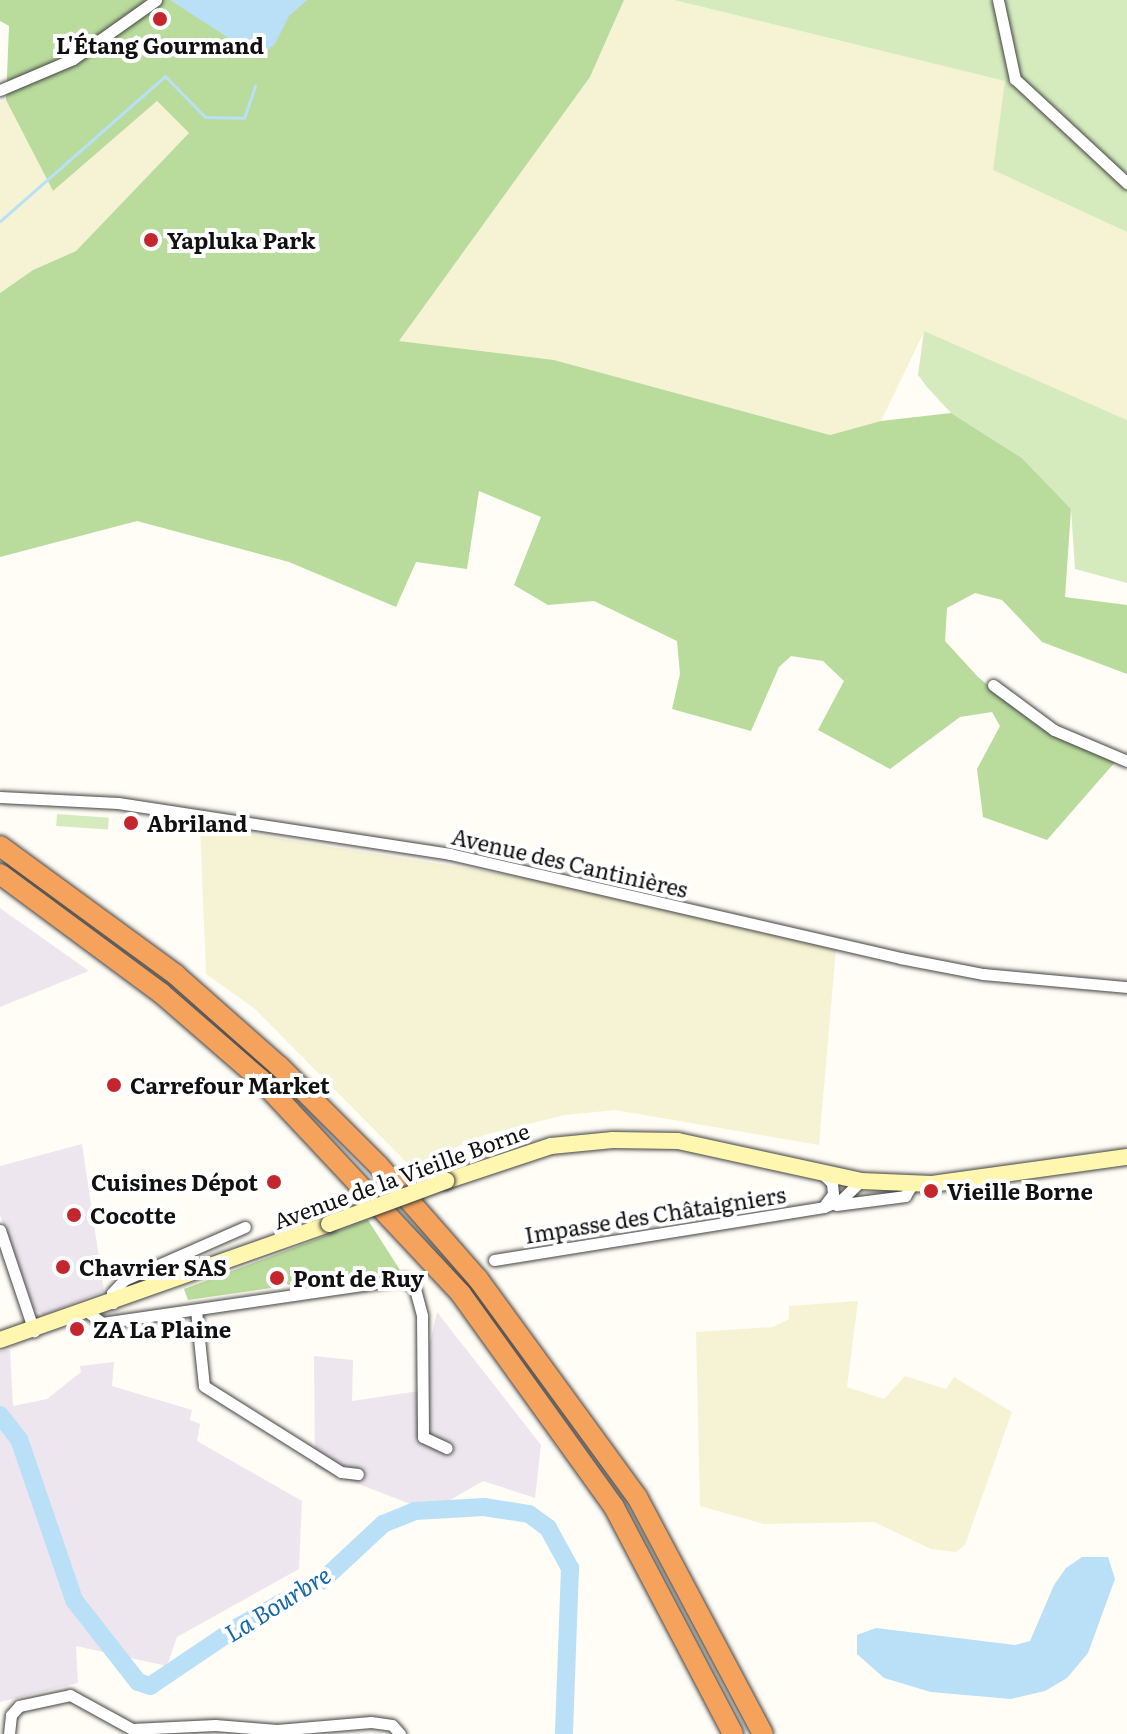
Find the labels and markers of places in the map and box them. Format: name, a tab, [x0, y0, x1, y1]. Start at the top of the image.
marker: L'Étang Gourmand	[151, 10, 169, 28]
place label: L'Étang Gourmand	[56, 32, 264, 58]
place label: Yapluka Park	[167, 227, 316, 253]
marker: Yapluka Park	[142, 231, 160, 249]
place label: Abriland	[147, 810, 247, 836]
marker: Abriland	[122, 814, 140, 832]
place label: Carrefour Market	[130, 1072, 330, 1098]
marker: Carrefour Market	[105, 1076, 123, 1094]
place label: Cuisines Dépot	[91, 1169, 258, 1195]
marker: Cuisines Dépot	[265, 1173, 283, 1191]
place label: Vieille Borne	[947, 1178, 1093, 1204]
marker: Vieille Borne	[922, 1182, 940, 1200]
place label: Cocotte	[90, 1202, 176, 1228]
marker: Cocotte	[65, 1206, 83, 1224]
place label: Chavrier SAS	[79, 1254, 227, 1280]
marker: Chavrier SAS	[54, 1258, 72, 1276]
place label: Pont de Ruy	[293, 1265, 424, 1291]
marker: Pont de Ruy	[268, 1269, 286, 1287]
place label: ZA La Plaine	[93, 1316, 231, 1342]
marker: ZA La Plaine	[68, 1320, 86, 1338]

